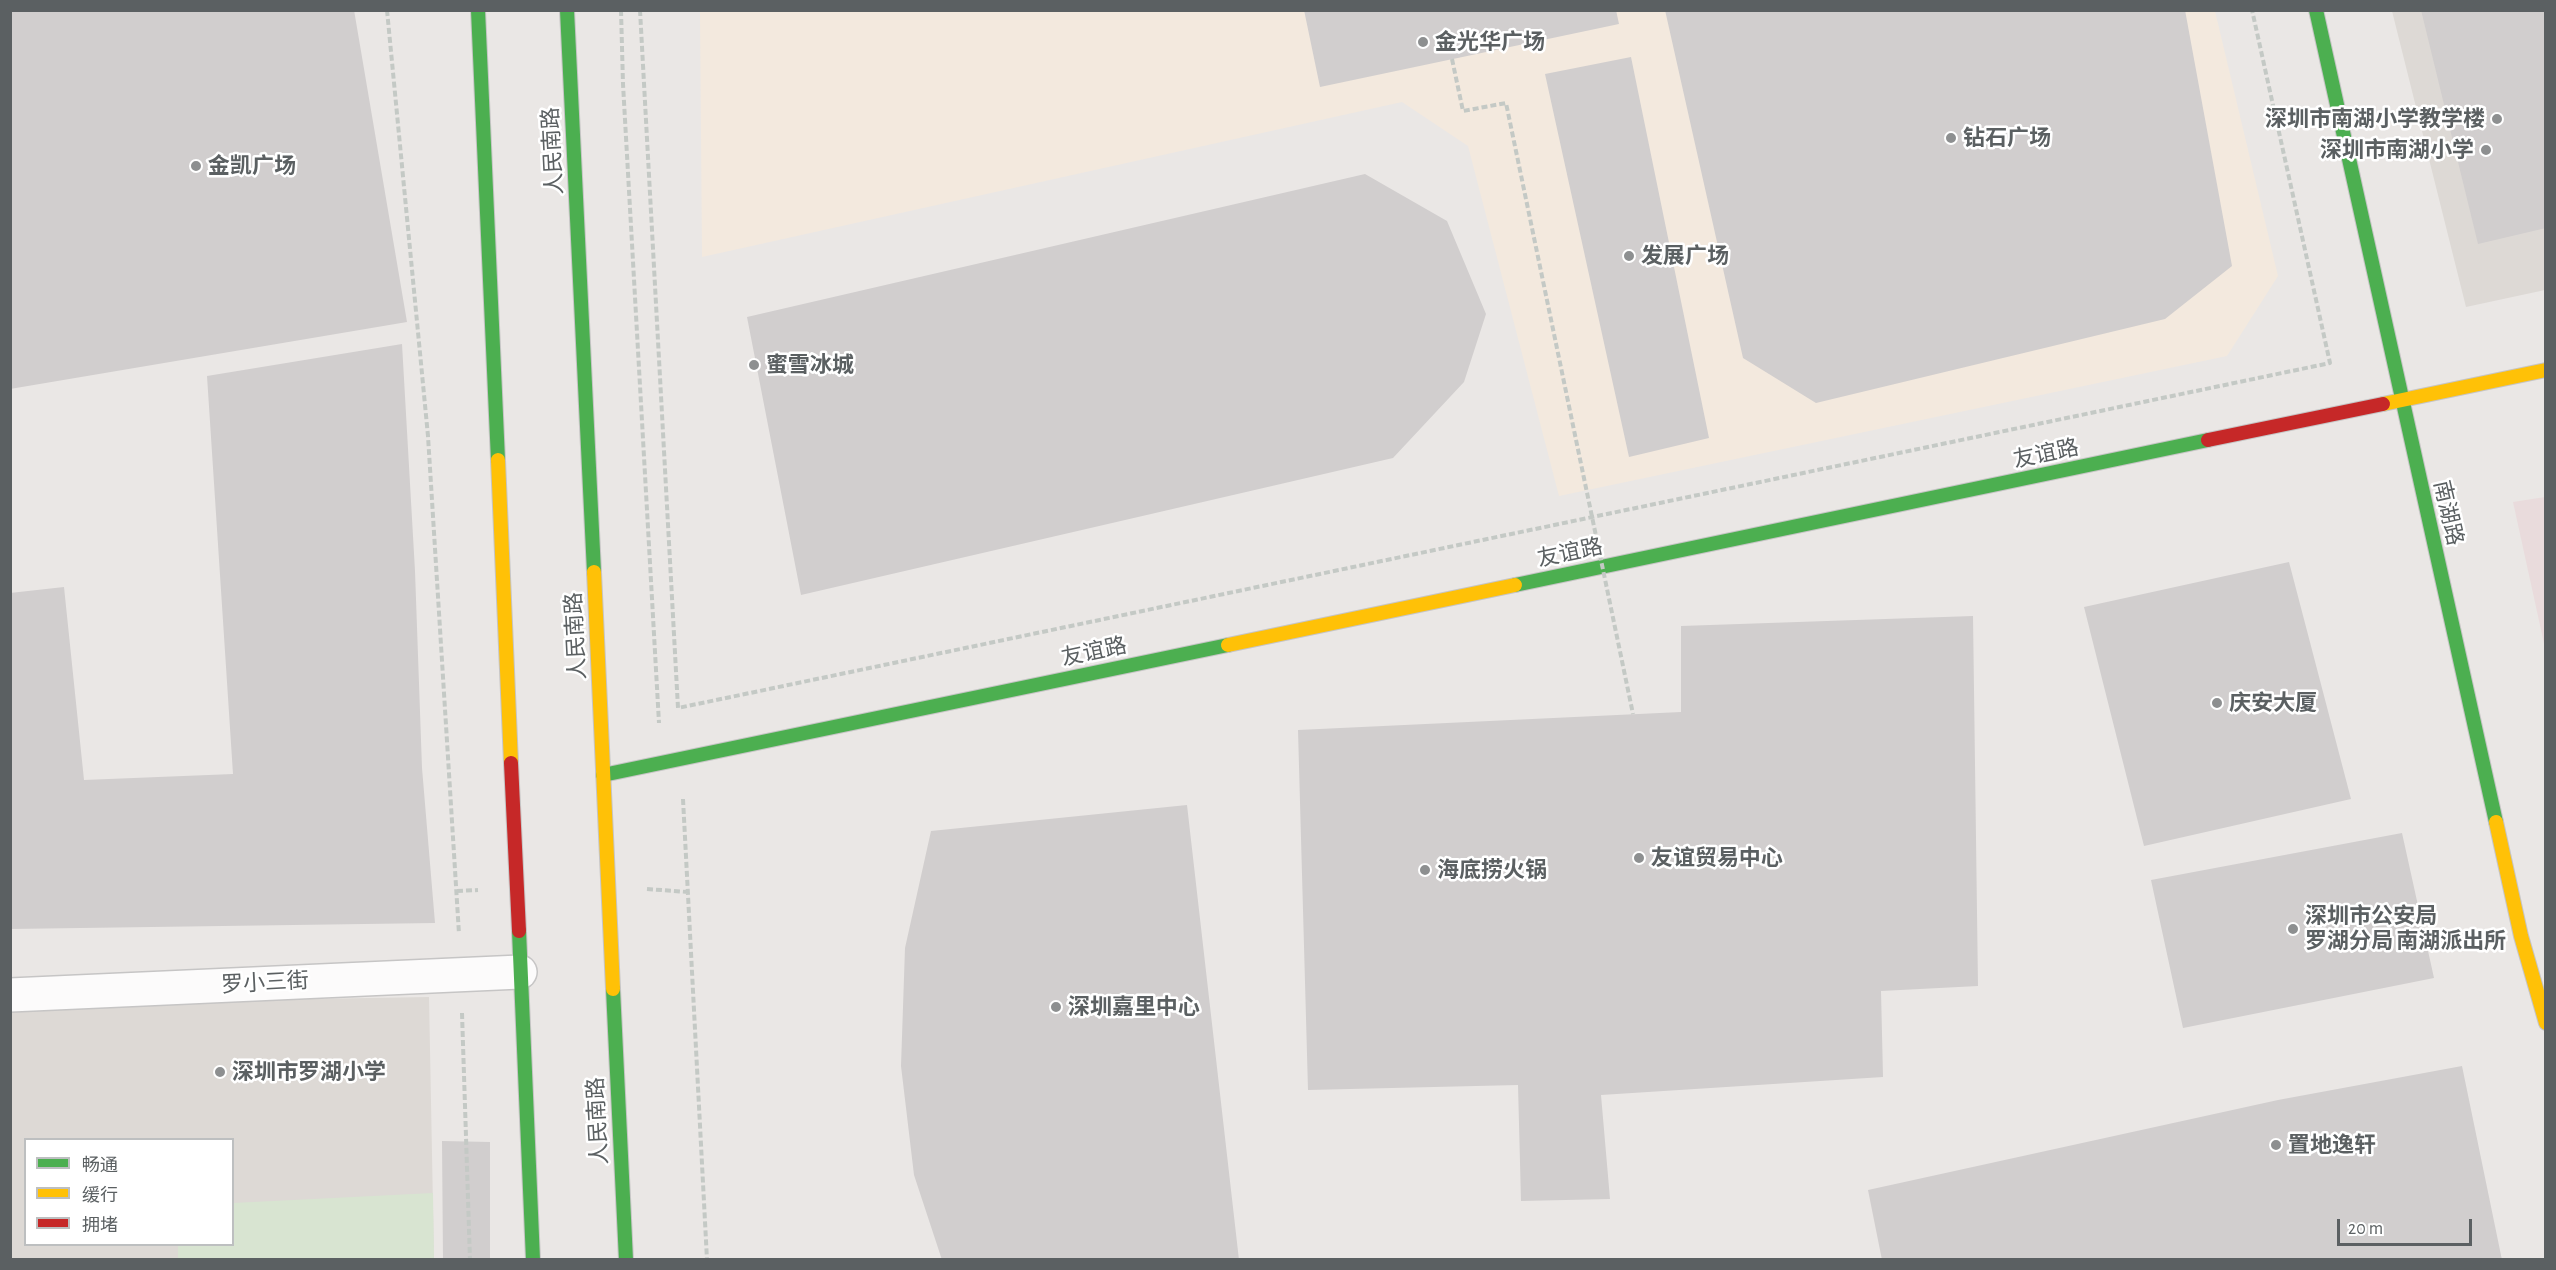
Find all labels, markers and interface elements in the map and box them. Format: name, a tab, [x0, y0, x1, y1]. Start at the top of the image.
place label: 金光华广场	[1435, 29, 1545, 55]
marker: 金光华广场	[1416, 35, 1430, 49]
street label: 人民南路	[538, 106, 568, 196]
place label: 深圳市南湖小学教学楼	[2265, 106, 2485, 132]
marker: 深圳市南湖小学教学楼	[2490, 112, 2504, 126]
place label: 钻石广场	[1963, 125, 2051, 151]
marker: 钻石广场	[1944, 131, 1958, 145]
place label: 深圳市南湖小学	[2320, 137, 2474, 163]
marker: 深圳市南湖小学	[2479, 143, 2493, 157]
place label: 金凯广场	[208, 153, 296, 179]
marker: 金凯广场	[189, 159, 203, 173]
place label: 发展广场	[1641, 243, 1729, 269]
marker: 发展广场	[1622, 249, 1636, 263]
place label: 蜜雪冰城	[766, 352, 854, 378]
marker: 蜜雪冰城	[747, 358, 761, 372]
street label: 友谊路	[2011, 434, 2081, 474]
street label: 南湖路	[2428, 478, 2468, 548]
street label: 友谊路	[1535, 533, 1605, 573]
street label: 人民南路	[561, 591, 591, 681]
street label: 友谊路	[1059, 632, 1129, 672]
place label: 庆安大厦	[2229, 690, 2317, 716]
marker: 庆安大厦	[2210, 696, 2224, 710]
place label: 友谊贸易中心	[1651, 845, 1783, 871]
marker: 友谊贸易中心	[1632, 851, 1646, 865]
place label: 海底捞火锅	[1437, 857, 1547, 883]
marker: 海底捞火锅	[1418, 863, 1432, 877]
place label: 深圳市公安局 罗湖分局 南湖派出所	[2305, 903, 2506, 954]
marker: 深圳市公安局 罗湖分局 南湖派出所	[2286, 922, 2300, 936]
street label: 罗小三街	[220, 968, 310, 998]
place label: 深圳嘉里中心	[1068, 994, 1200, 1020]
marker: 深圳嘉里中心	[1049, 1000, 1063, 1014]
place label: 深圳市罗湖小学	[232, 1059, 386, 1085]
marker: 深圳市罗湖小学	[213, 1065, 227, 1079]
street label: 人民南路	[583, 1076, 613, 1166]
place label: 置地逸轩	[2288, 1132, 2376, 1158]
legend	[24, 1138, 234, 1246]
marker: 置地逸轩	[2269, 1138, 2283, 1152]
text: 畅通	[82, 1157, 118, 1175]
text: 缓行	[82, 1187, 118, 1205]
scale bar	[2340, 1207, 2475, 1245]
text: 拥堵	[82, 1217, 118, 1235]
text: 20 m	[2348, 1220, 2383, 1238]

